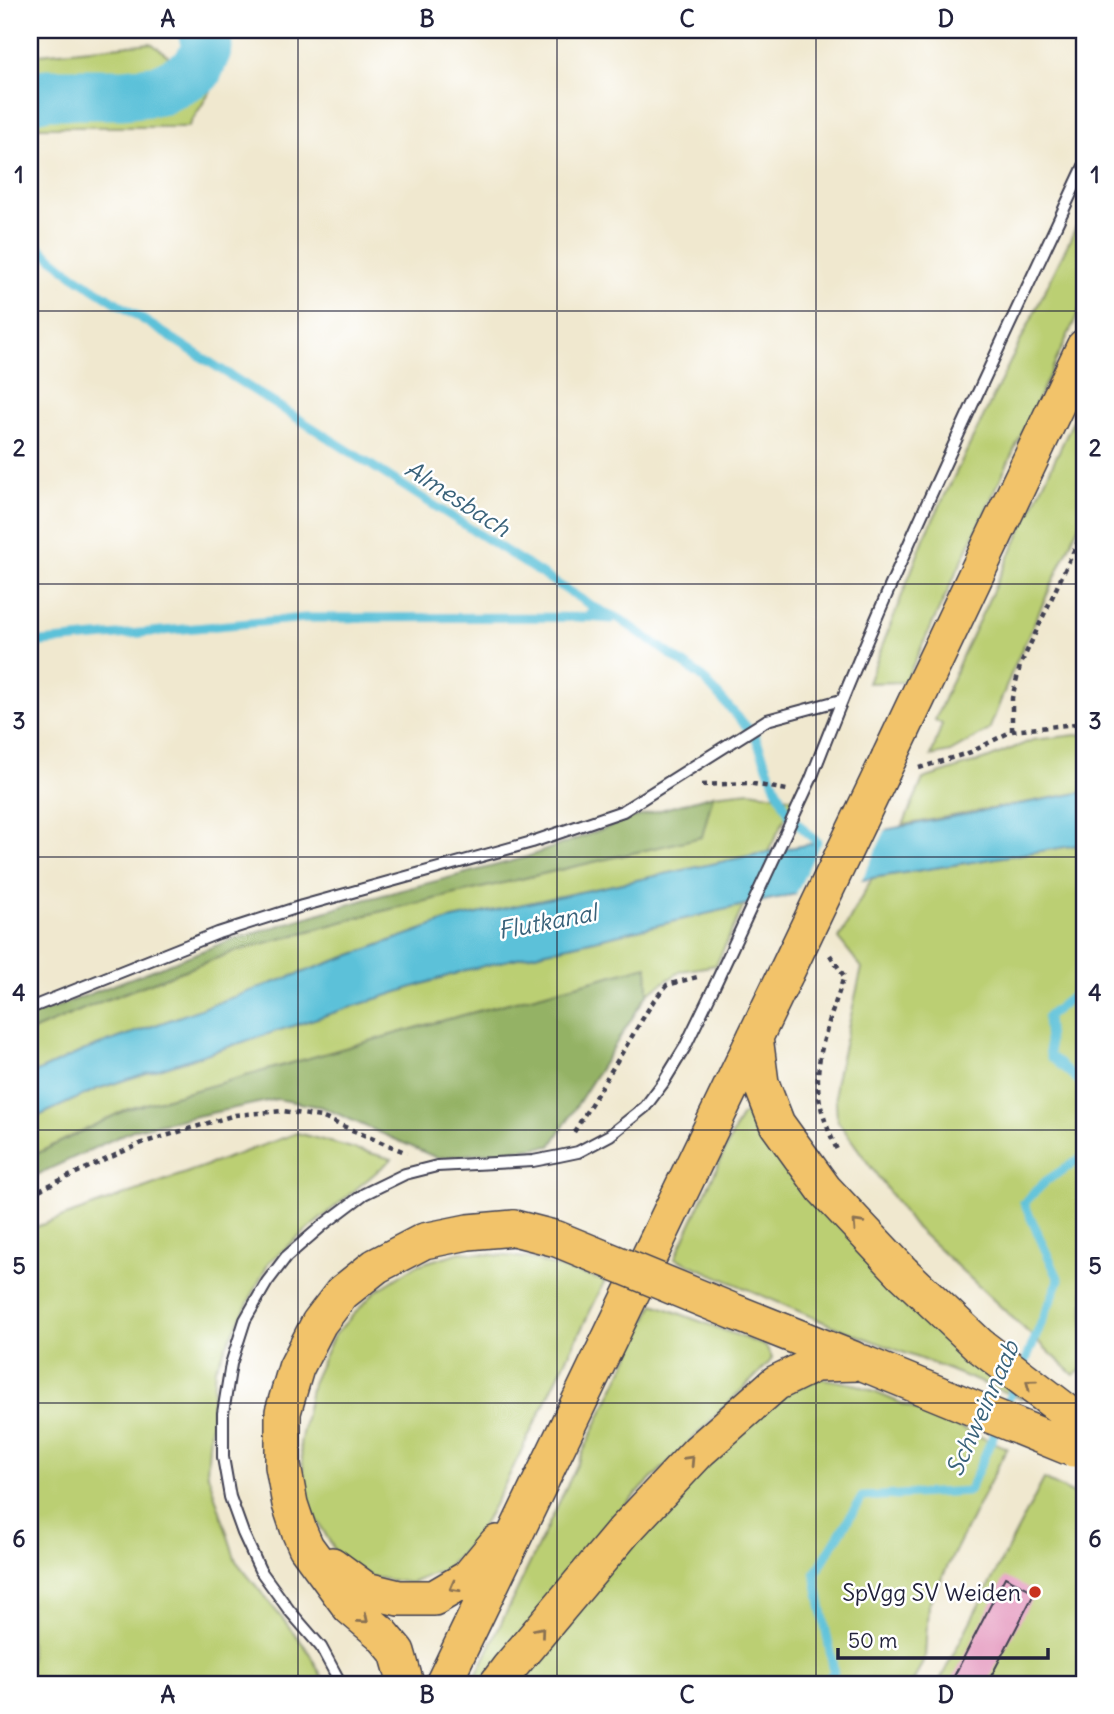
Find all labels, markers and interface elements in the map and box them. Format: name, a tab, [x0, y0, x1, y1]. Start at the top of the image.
text: A	[161, 4, 176, 33]
text: B	[419, 4, 435, 33]
text: C	[679, 4, 695, 33]
text: D	[938, 4, 954, 33]
text: 1	[14, 160, 24, 189]
text: 1	[1090, 160, 1100, 189]
text: 2	[13, 433, 26, 462]
text: 2	[1089, 433, 1102, 462]
water label: Almesbach	[400, 453, 517, 543]
text: 3	[12, 706, 26, 735]
text: 3	[1088, 706, 1102, 735]
water label: Flutkanal	[495, 896, 602, 945]
text: 4	[12, 978, 26, 1007]
text: 4	[1088, 978, 1102, 1007]
one-way arrow	[852, 1219, 865, 1232]
text: 5	[12, 1251, 26, 1280]
text: 5	[1088, 1251, 1102, 1280]
water label: Schweinnaab	[939, 1334, 1026, 1480]
one-way arrow	[1025, 1379, 1038, 1392]
one-way arrow	[682, 1456, 695, 1469]
text: 6	[12, 1524, 26, 1553]
text: 6	[1088, 1524, 1102, 1553]
one-way arrow	[448, 1578, 461, 1591]
place label: SpVgg SV Weiden	[842, 1578, 1021, 1607]
marker: SpVgg SV Weiden	[1027, 1584, 1043, 1600]
one-way arrow	[357, 1610, 369, 1623]
scale bar	[838, 1616, 1048, 1660]
one-way arrow	[532, 1626, 544, 1639]
text: 50 m	[848, 1627, 897, 1654]
text: A	[161, 1680, 176, 1709]
text: B	[419, 1680, 435, 1709]
text: C	[679, 1680, 695, 1709]
text: D	[938, 1680, 954, 1709]

